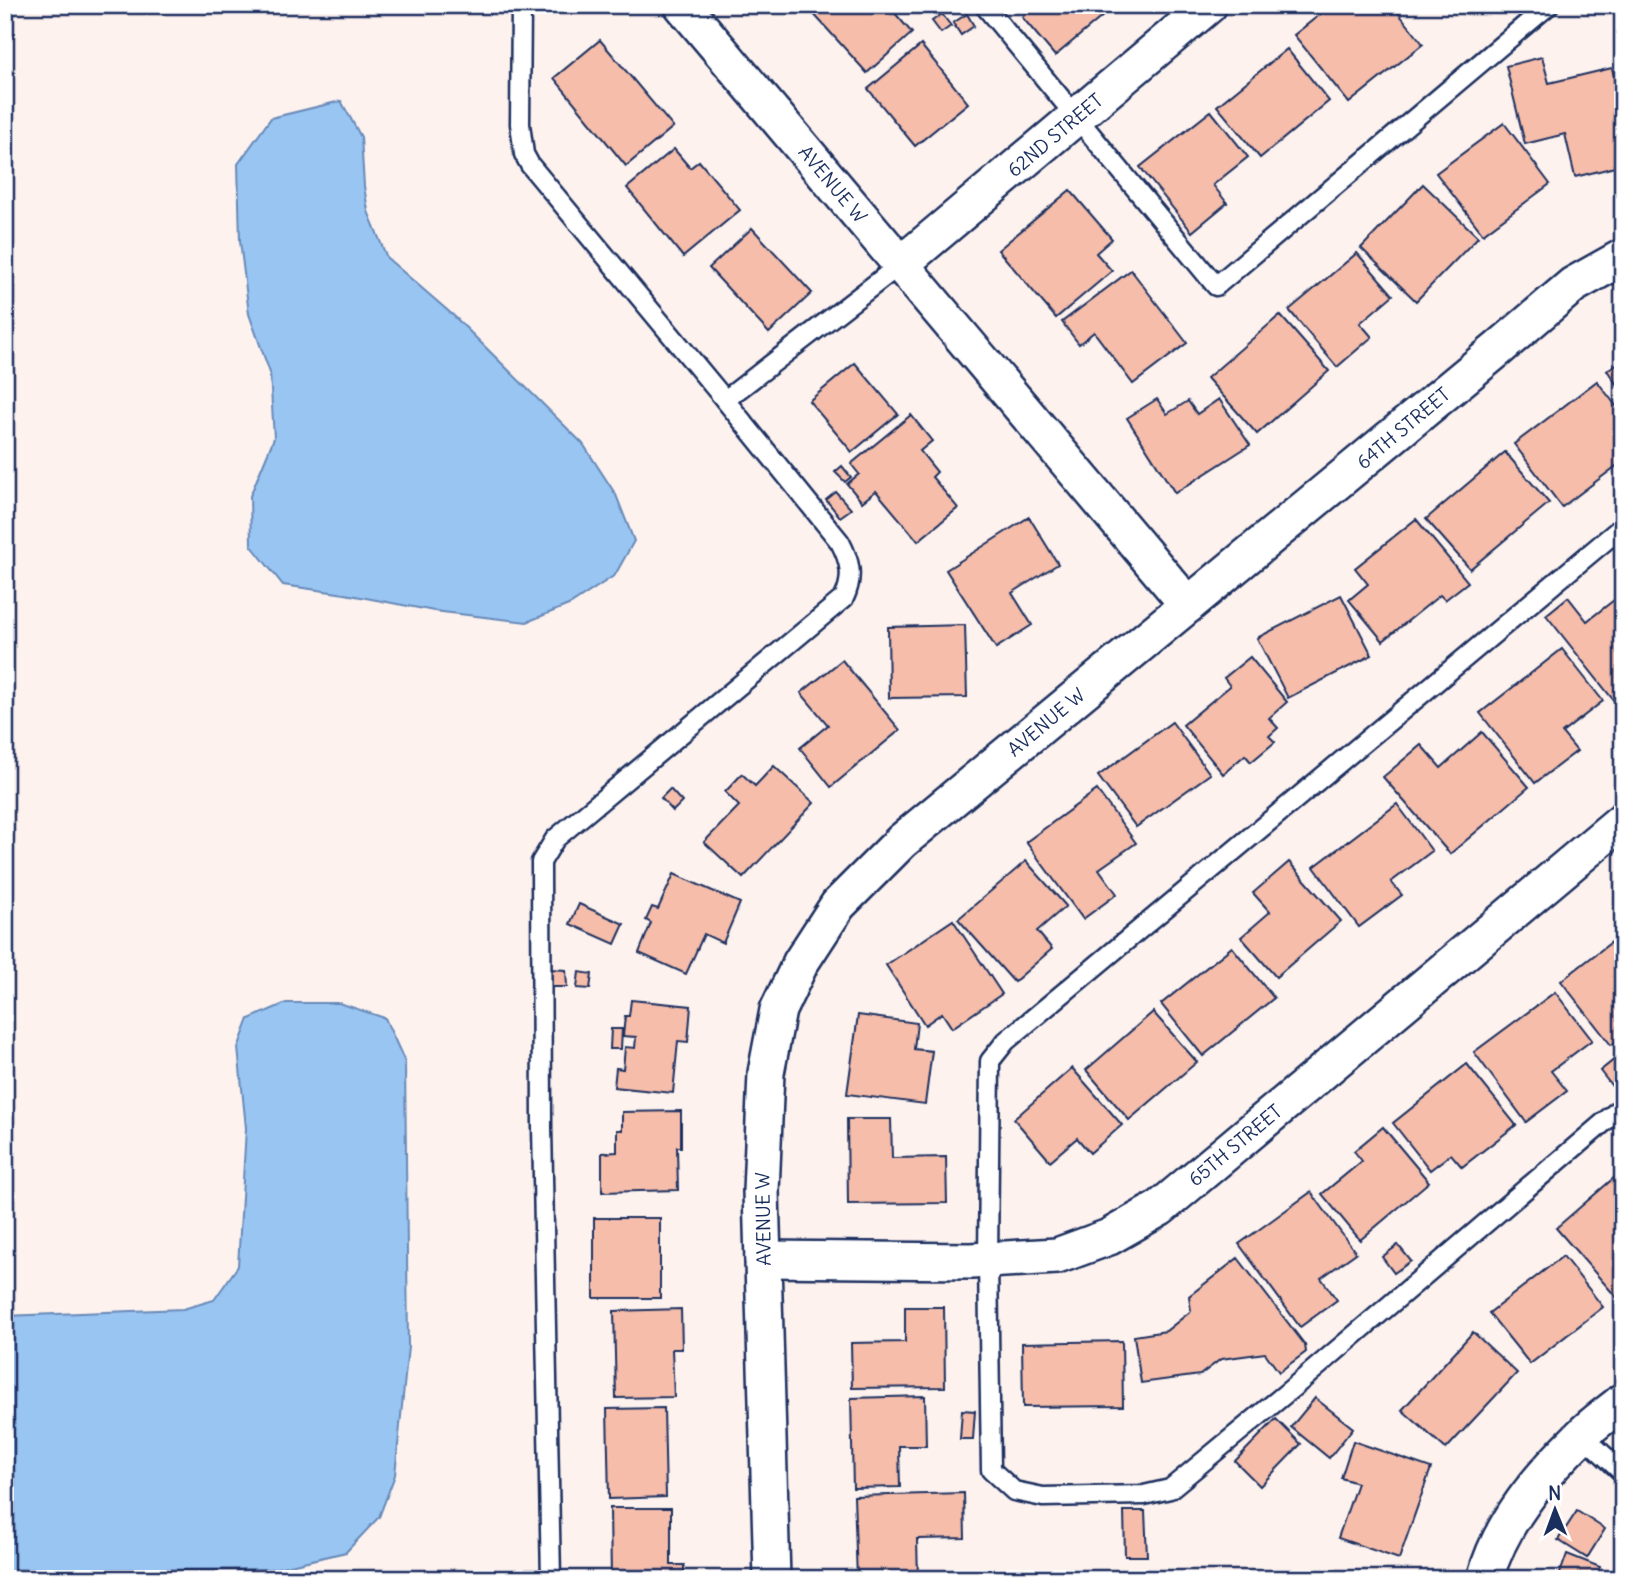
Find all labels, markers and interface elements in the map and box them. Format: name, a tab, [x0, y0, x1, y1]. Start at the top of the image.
street label: 62ND STREET	[1002, 88, 1108, 182]
street label: AVENUE W	[794, 140, 872, 228]
street label: 64TH STREET	[1351, 382, 1455, 474]
street label: AVENUE W	[1002, 683, 1090, 761]
street label: 65TH STREET	[1183, 1099, 1287, 1191]
street label: AVENUE W	[750, 1172, 776, 1266]
north arrow	[1520, 1476, 1590, 1546]
text: N	[1548, 1481, 1561, 1505]

